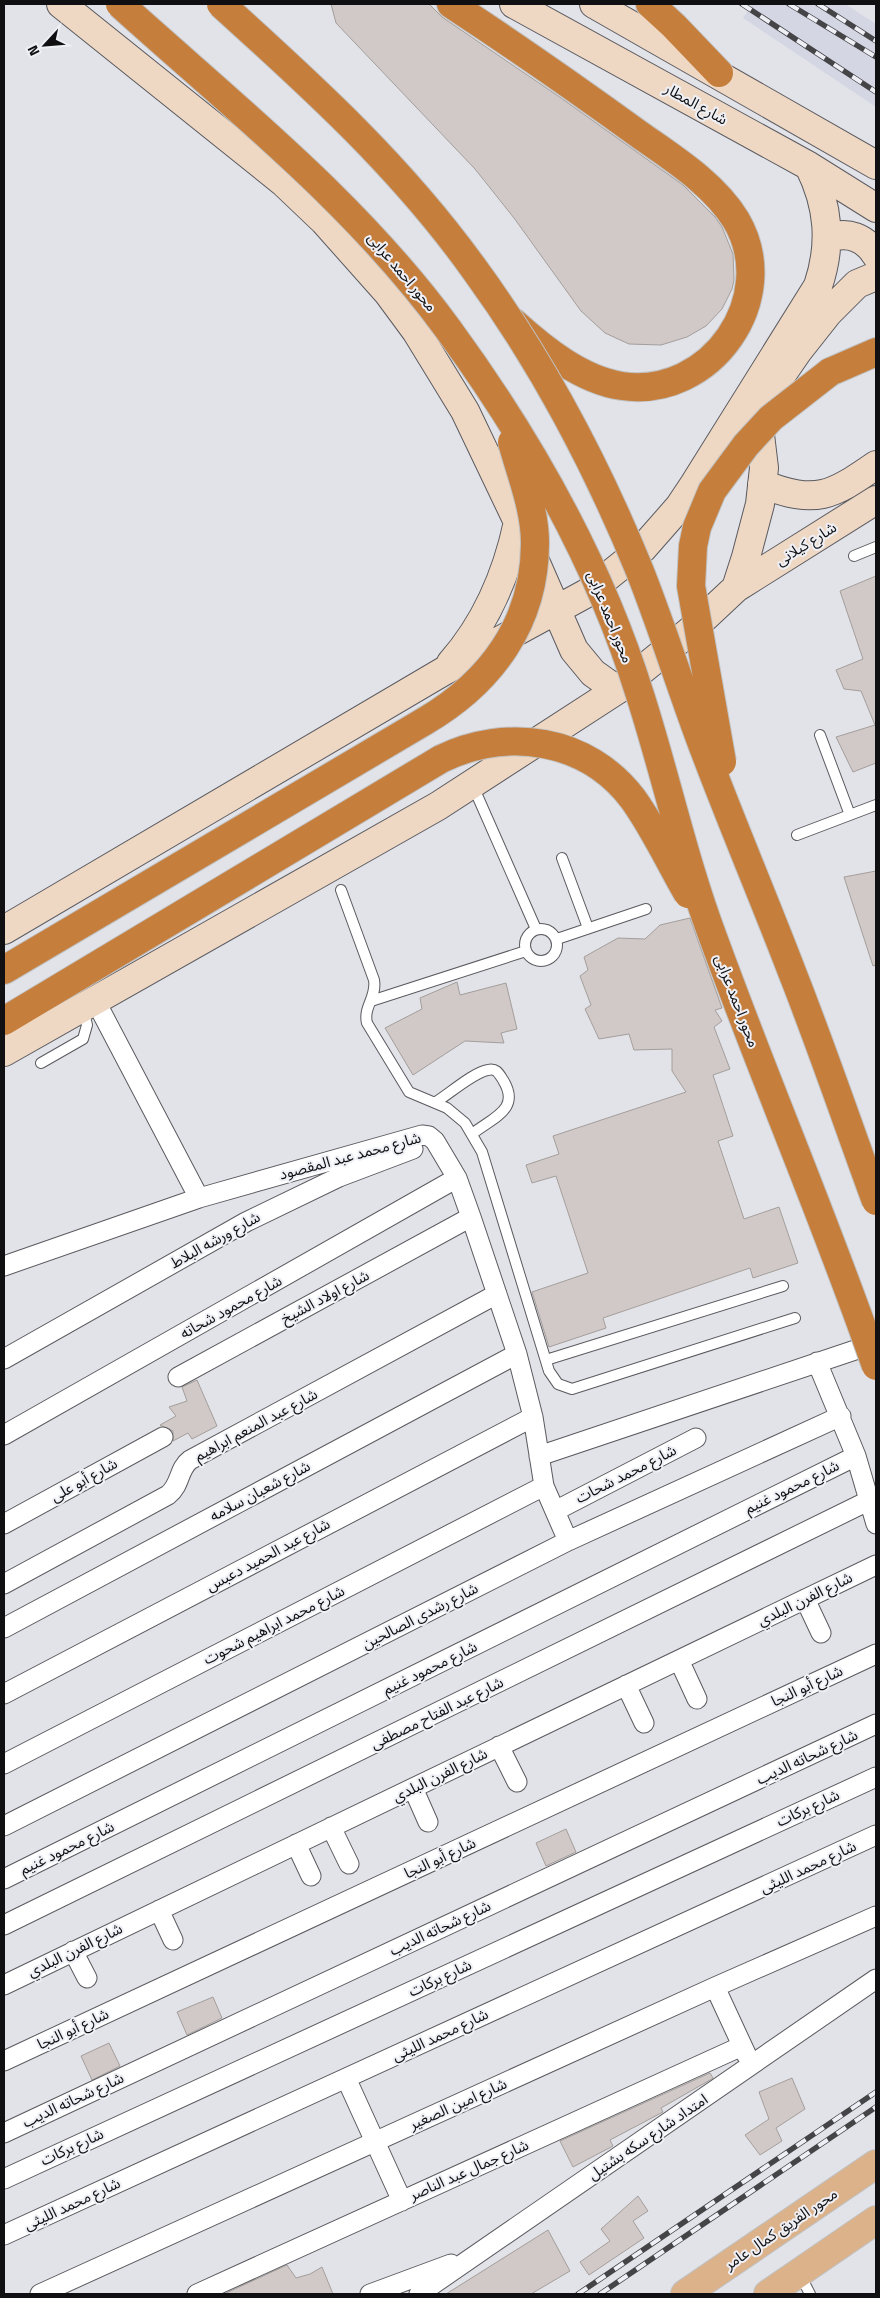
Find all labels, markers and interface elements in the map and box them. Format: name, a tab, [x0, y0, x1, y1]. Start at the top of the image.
north arrow	[20, 20, 70, 70]
text: N	[21, 42, 44, 60]
street label: شارع المطار	[659, 76, 732, 131]
street label: محور احمد عرابى	[362, 227, 443, 316]
street label: شارع كيلانى	[771, 516, 842, 572]
street label: محور احمد عرابى	[582, 567, 639, 666]
street label: محور احمد عرابى	[709, 951, 766, 1050]
street label: شارع محمد عبد المقصود	[276, 1125, 424, 1186]
street label: شارع ورشه البلاط	[165, 1205, 265, 1275]
street label: شارع اولاد الشيخ	[276, 1263, 374, 1330]
street label: شارع محمود شحاته	[175, 1269, 287, 1345]
street label: شارع عبد المنعم ابراهيم	[190, 1382, 322, 1468]
street label: شارع محمد شحات	[571, 1438, 681, 1510]
street label: شارع أبو على	[46, 1452, 122, 1508]
street label: شارع شعبان سلامه	[205, 1454, 315, 1528]
street label: شارع محمود غنيم	[741, 1454, 844, 1520]
street label: شارع عبد الحميد دعبس	[201, 1512, 335, 1598]
street label: شارع الفرن البلدي	[753, 1565, 857, 1632]
street label: شارع رشدى الصالحين	[357, 1576, 483, 1656]
street label: شارع محمد ابراهيم شحوت	[199, 1579, 349, 1671]
street label: شارع محمود غنيم	[379, 1635, 482, 1701]
street label: شارع أبو النجا	[767, 1659, 847, 1713]
street label: شارع عبد الفتاح مصطفى	[366, 1670, 508, 1756]
street label: شارع شحاته الديب	[752, 1723, 862, 1791]
street label: شارع الفرن البلدي	[388, 1741, 492, 1808]
street label: شارع بركات	[772, 1783, 844, 1833]
street label: شارع محمود غنيم	[16, 1815, 119, 1881]
street label: شارع أبو النجا	[400, 1831, 480, 1885]
street label: شارع محمد الليثى	[756, 1834, 860, 1900]
street label: شارع شحاته الديب	[385, 1894, 495, 1962]
street label: شارع الفرن البلدي	[23, 1916, 127, 1983]
street label: شارع بركات	[404, 1953, 476, 2003]
street label: شارع أبو النجا	[33, 2002, 113, 2056]
street label: شارع محمد الليثى	[388, 2002, 492, 2068]
street label: شارع شحاته الديب	[18, 2066, 128, 2134]
street label: شارع امين الصغير	[404, 2072, 511, 2137]
street label: امتداد شارع سكه بشتيل	[583, 2088, 713, 2186]
street label: شارع بركات	[36, 2122, 108, 2172]
street label: شارع جمال عبد الناصر	[404, 2133, 533, 2208]
street label: شارع محمد الليثى	[20, 2171, 124, 2237]
street label: محور الفريق كمال عامر	[719, 2182, 842, 2276]

